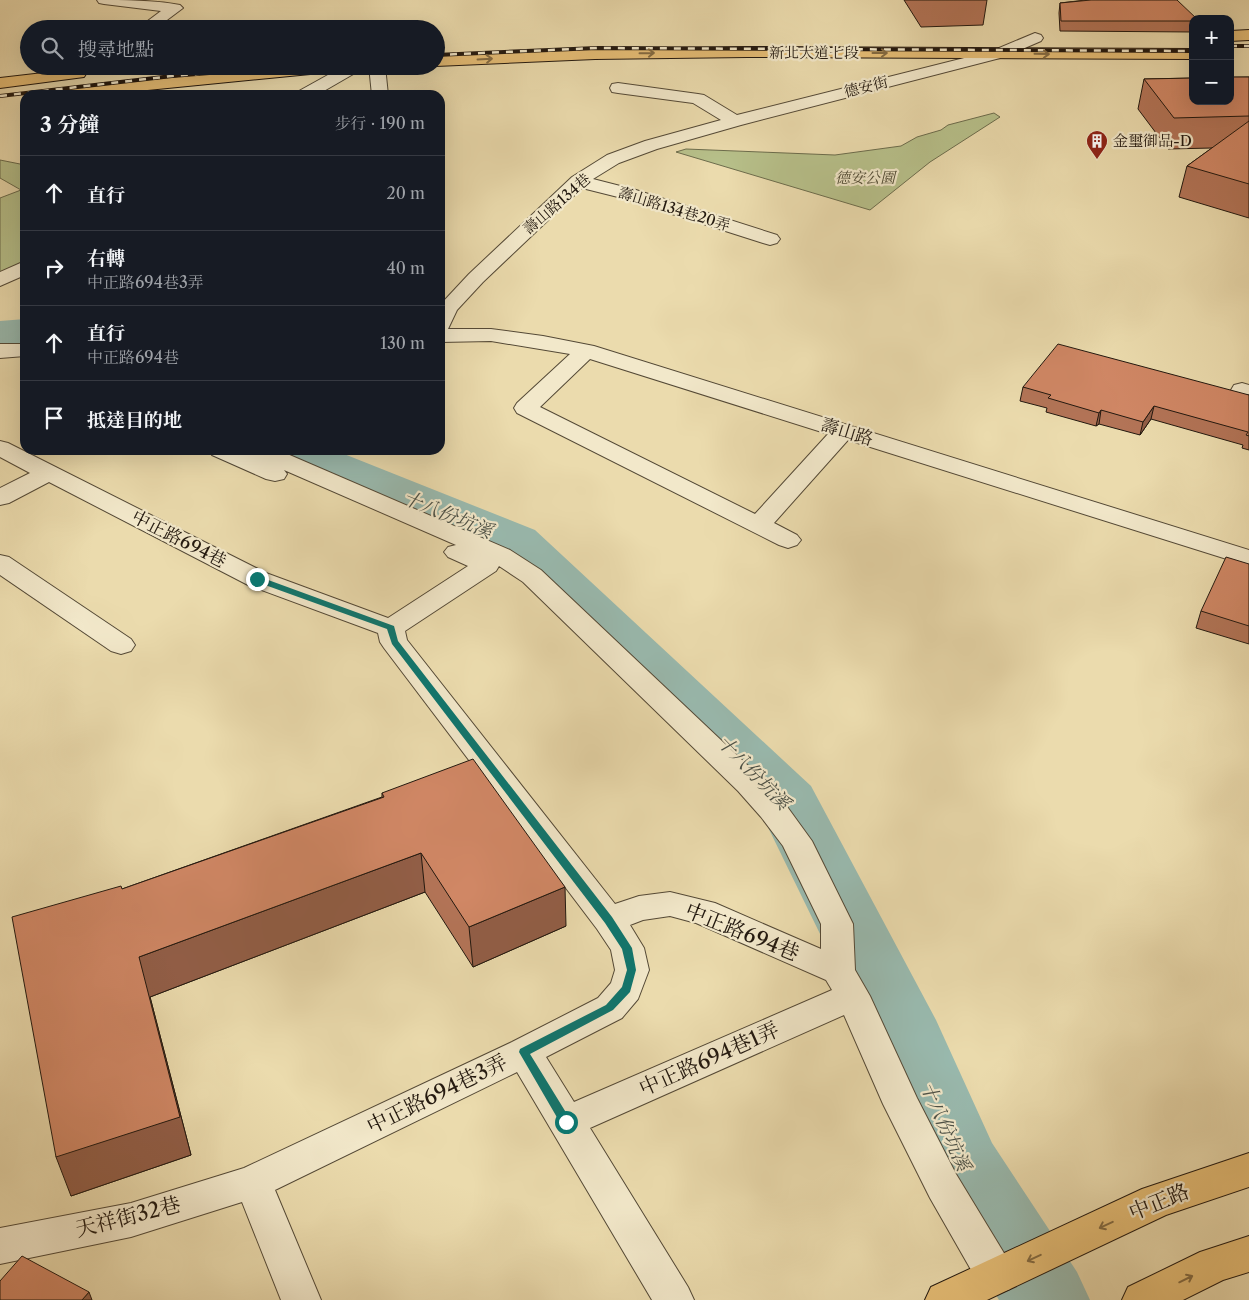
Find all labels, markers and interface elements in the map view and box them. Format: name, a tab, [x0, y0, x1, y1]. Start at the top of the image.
map controls	[1189, 15, 1234, 105]
button: +	[1189, 15, 1234, 60]
search box	[20, 20, 445, 75]
icon: search	[38, 34, 66, 62]
text: 搜尋地點	[78, 38, 154, 61]
street label: 新北大道七段	[769, 43, 859, 62]
one-way arrow	[639, 48, 655, 58]
one-way arrow	[872, 48, 888, 58]
one-way arrow	[1034, 49, 1050, 59]
one-way arrow	[476, 54, 493, 64]
button: −	[1189, 60, 1234, 105]
street label: 德安街	[842, 72, 890, 101]
text: 3 分鐘	[40, 112, 99, 137]
text: 步行 · 190 m	[335, 113, 425, 133]
building icon: 金璽御品-D	[1085, 129, 1109, 160]
place label: 金璽御品-D	[1113, 131, 1192, 150]
park label: 德安公園	[835, 168, 897, 187]
street label: 壽山路134巷	[519, 169, 594, 238]
icon: ahead	[40, 179, 68, 207]
street label: 壽山路134巷20弄	[616, 182, 733, 235]
text: 20 m	[386, 183, 425, 203]
text: 直行	[87, 184, 125, 207]
text: 右轉	[87, 247, 125, 270]
icon: right	[40, 254, 68, 282]
text: 40 m	[386, 258, 425, 278]
text: 中正路694巷3弄	[87, 272, 204, 292]
text: 直行	[87, 322, 125, 345]
icon: ahead	[40, 329, 68, 357]
text: 130 m	[380, 333, 425, 353]
text: 中正路694巷	[87, 347, 179, 367]
icon: arrive	[40, 404, 68, 432]
text: 抵達目的地	[87, 409, 182, 432]
street label: 壽山路	[818, 414, 876, 450]
water label: 十八份坑溪	[399, 486, 498, 544]
street label: 中正路694巷	[128, 506, 230, 572]
route end	[246, 568, 269, 591]
water label: 十八份坑溪	[712, 730, 796, 816]
street label: 中正路694巷	[682, 897, 803, 966]
street label: 中正路694巷1弄	[635, 1017, 783, 1101]
street label: 中正路694巷3弄	[362, 1049, 511, 1138]
water label: 十八份坑溪	[916, 1078, 976, 1176]
route start	[555, 1111, 578, 1134]
street label: 中正路	[1125, 1178, 1193, 1225]
street label: 天祥街32巷	[73, 1191, 183, 1242]
one-way arrow	[1098, 1220, 1113, 1230]
one-way arrow	[1027, 1254, 1042, 1263]
one-way arrow	[1178, 1273, 1193, 1283]

